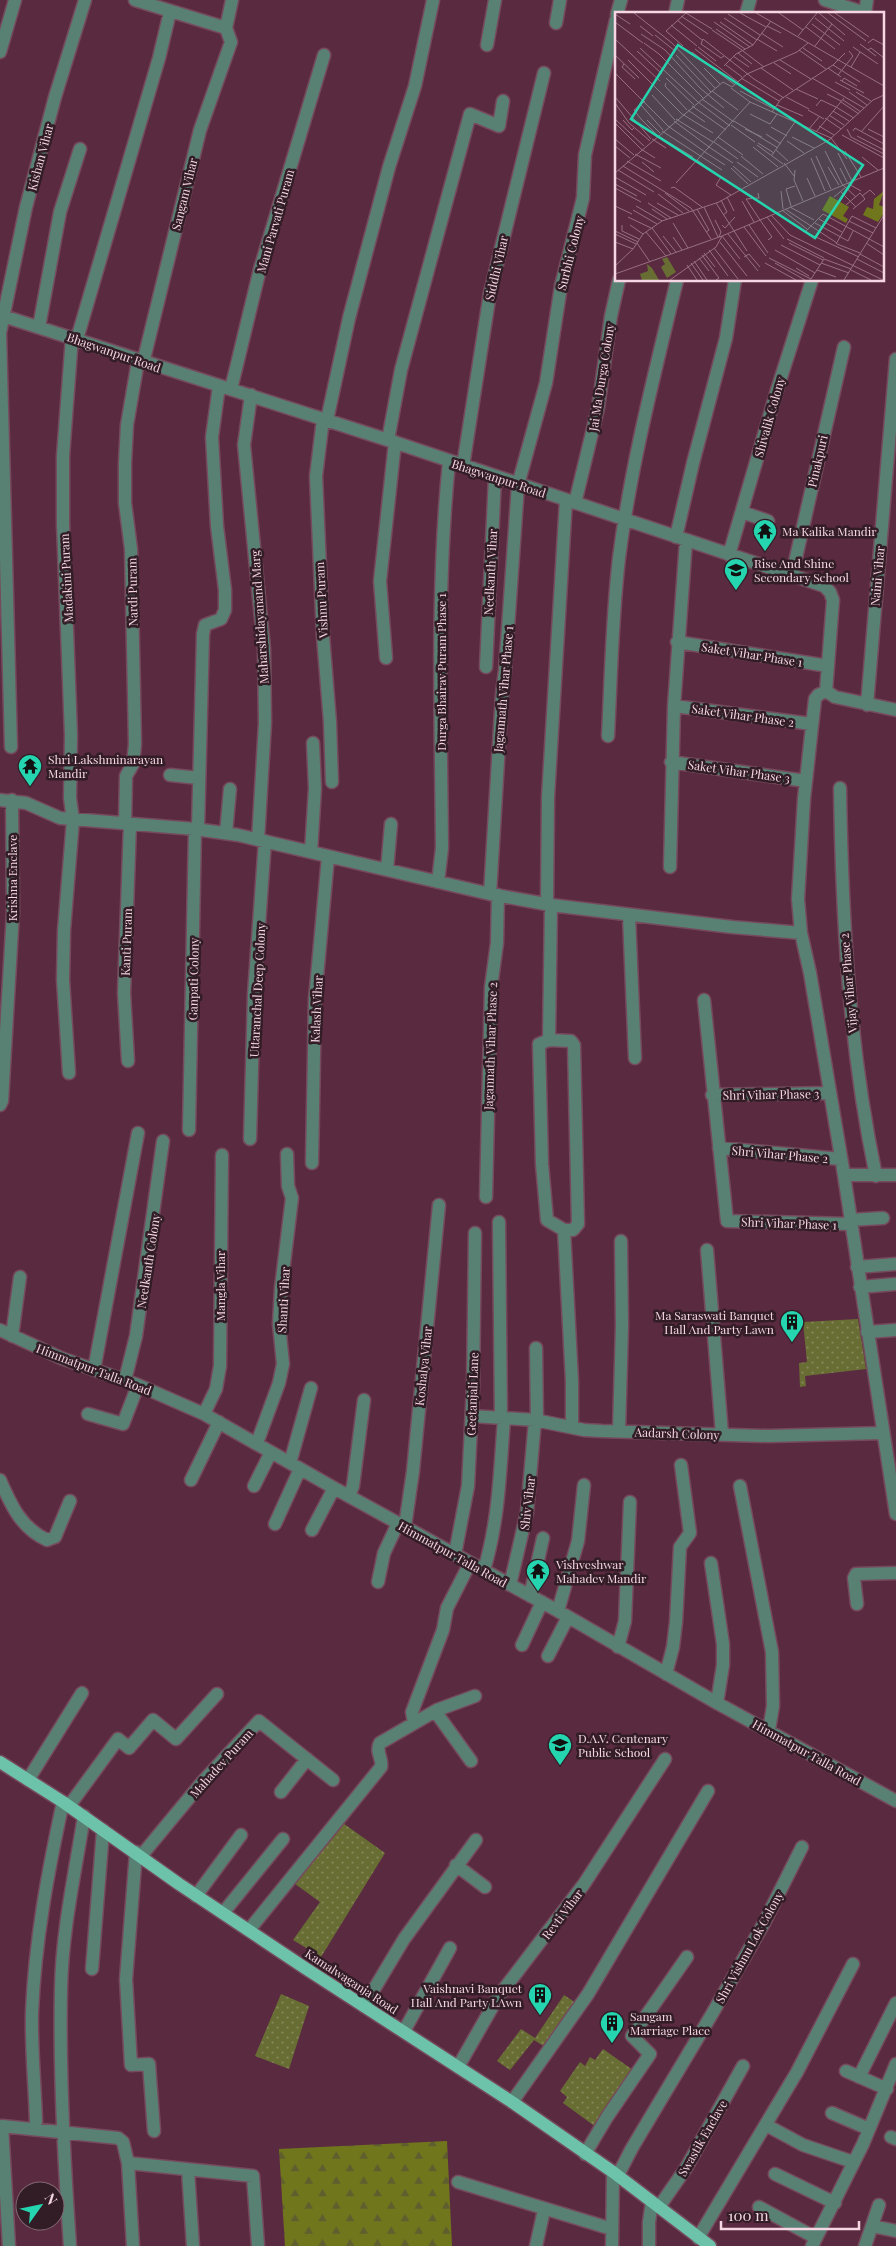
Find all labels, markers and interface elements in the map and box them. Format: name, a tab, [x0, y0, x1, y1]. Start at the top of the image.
inset map	[615, 12, 884, 281]
street label: Kishan Vihar	[23, 121, 57, 192]
street label: Sangam Vihar	[167, 156, 201, 232]
street label: Mani Parvati Puram	[253, 167, 298, 275]
street label: Surbhi Colony	[553, 214, 587, 292]
street label: Siddhi Vihar	[481, 233, 511, 302]
street label: Jai Ma Durga Colony	[584, 322, 617, 433]
street label: Bhagwanpur Road	[65, 328, 163, 376]
street label: Shivalik Colony	[750, 375, 788, 459]
street label: Pinakpuri	[803, 433, 831, 489]
street label: Bhagwanpur Road	[450, 455, 548, 501]
temple icon: Ma Kalika Mandir	[752, 518, 778, 552]
place label: Ma Kalika Mandir	[782, 523, 877, 539]
street label: Neelkanth Vihar	[480, 528, 500, 616]
street label: Madakini Puram	[56, 533, 76, 623]
street label: Naini Vihar	[866, 545, 888, 607]
street label: Maharshidayanand Marg	[246, 549, 272, 684]
place label: Rise And Shine Secondary School	[754, 555, 850, 585]
street label: Nardi Puram	[123, 557, 141, 627]
school or university icon: Rise And Shine Secondary School	[723, 557, 749, 591]
street label: Vishnu Puram	[311, 561, 331, 639]
street label: Durga Bhairav Puram Phase 1	[433, 593, 449, 751]
street label: Jagannath Vihar Phase 1	[489, 625, 517, 754]
street label: Saket Vihar Phase 1	[700, 638, 804, 670]
street label: Saket Vihar Phase 2	[691, 700, 796, 730]
place label: Shri Lakshminarayan Mandir	[48, 751, 163, 781]
temple icon: Shri Lakshminarayan Mandir	[17, 753, 43, 787]
street label: Saket Vihar Phase 3	[687, 756, 791, 786]
street label: Krishna Enclave	[4, 835, 20, 921]
street label: Kanti Puram	[117, 908, 135, 976]
street label: Uttaranchal Deep Colony	[245, 922, 269, 1058]
street label: Vijay Vihar Phase 2	[836, 932, 860, 1035]
street label: Ganpati Colony	[184, 937, 202, 1021]
street label: Kalash Vihar	[306, 974, 326, 1043]
street label: Jagannath Vihar Phase 2	[480, 982, 500, 1111]
street label: Shri Vihar Phase 3	[723, 1085, 819, 1103]
street label: Shri Vihar Phase 2	[731, 1142, 829, 1166]
street label: Neelkanth Colony	[133, 1213, 163, 1309]
street label: Shri Vihar Phase 1	[741, 1213, 838, 1233]
street label: Mangla Vihar	[212, 1250, 228, 1321]
street label: Shanti Vihar	[273, 1266, 293, 1333]
place label: Ma Saraswati Banquet Hall And Party Lawn	[655, 1307, 775, 1337]
building icon: Ma Saraswati Banquet Hall And Party Lawn	[779, 1309, 805, 1343]
street label: Koshalya Vihar	[411, 1325, 435, 1407]
street label: Himmatpur Talla Road	[34, 1340, 154, 1398]
street label: Geetanjali Lane	[463, 1352, 481, 1436]
street label: Aadarsh Colony	[633, 1423, 720, 1442]
street label: Shiv Vihar	[516, 1474, 538, 1531]
street label: Himmatpur Talla Road	[396, 1517, 510, 1591]
place label: Vishveshwar Mahadev Mandir	[555, 1556, 647, 1586]
temple icon: Vishveshwar Mahadev Mandir	[525, 1558, 551, 1592]
street label: Himmatpur Talla Road	[750, 1715, 864, 1789]
street label: Mahadev Puram	[186, 1725, 256, 1801]
place label: D.A.V. Centenary Public School	[578, 1730, 668, 1760]
school or university icon: D.A.V. Centenary Public School	[547, 1732, 573, 1766]
street label: Revti Vihar	[538, 1885, 587, 1942]
street label: Shri Vishnu Lok Colony	[711, 1888, 787, 2006]
street label: Kamalwaganja Road	[302, 1945, 402, 2017]
place label: Vaishnavi Banquet Hall And Party LAwn	[411, 1980, 523, 2010]
building icon: Vaishnavi Banquet Hall And Party LAwn	[527, 1982, 553, 2016]
place label: Sangam Marriage Place	[630, 2008, 710, 2038]
building icon: Sangam Marriage Place	[599, 2010, 625, 2044]
street label: Swastik Enclave	[674, 2097, 730, 2179]
north arrow	[15, 2181, 65, 2231]
text: N	[41, 2189, 62, 2208]
scale bar	[721, 2198, 858, 2230]
text: 100 m	[728, 2205, 769, 2225]

